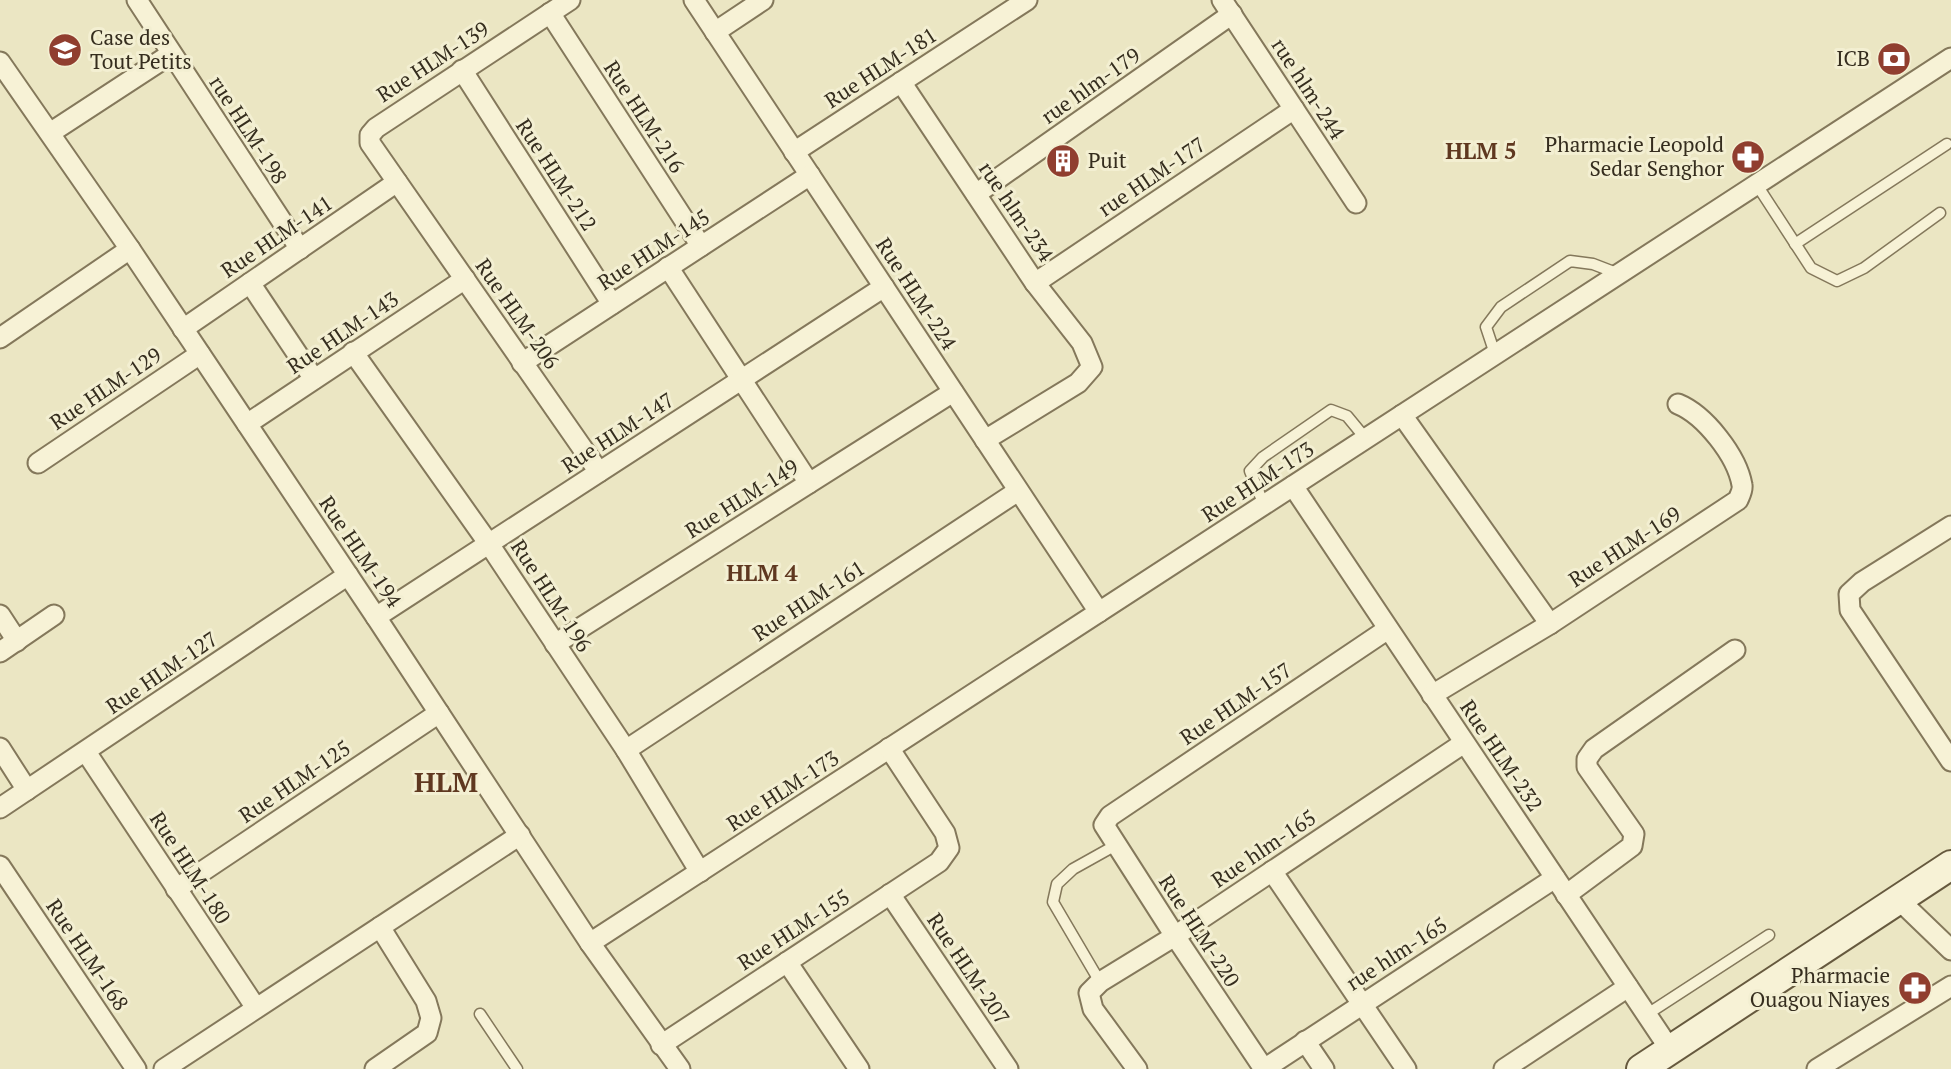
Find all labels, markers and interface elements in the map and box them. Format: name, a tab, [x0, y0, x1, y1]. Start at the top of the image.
street label: Rue HLM-139	[371, 14, 494, 108]
street label: Rue HLM-181	[819, 20, 942, 114]
place label: Case des Tout Petits	[90, 23, 192, 75]
school or university icon: Case des Tout Petits	[46, 31, 84, 69]
street label: rue hlm-244	[1266, 33, 1352, 145]
bank icon: ICB	[1875, 40, 1913, 78]
street label: rue hlm-179	[1035, 41, 1146, 130]
place label: ICB	[1836, 44, 1870, 72]
street label: Rue HLM-216	[598, 55, 692, 178]
street label: rue HLM-198	[204, 70, 294, 189]
street label: Rue HLM-212	[510, 113, 604, 236]
street label: rue HLM-177	[1092, 130, 1210, 222]
place label: Pharmacie Leopold Sedar Senghor	[1545, 130, 1724, 182]
district label: HLM 5	[1445, 135, 1517, 166]
pharmacy icon: Pharmacie Leopold Sedar Senghor	[1729, 138, 1767, 176]
building icon: Puit	[1044, 142, 1082, 180]
place label: Puit	[1088, 146, 1127, 174]
street label: rue hlm-234	[973, 156, 1061, 268]
street label: Rue HLM-141	[215, 189, 338, 284]
street label: Rue HLM-145	[592, 202, 715, 296]
street label: Rue HLM-224	[870, 232, 964, 356]
street label: Rue HLM-206	[469, 253, 566, 374]
street label: Rue HLM-143	[281, 285, 404, 380]
street label: Rue HLM-129	[44, 341, 167, 436]
street label: Rue HLM-147	[556, 385, 679, 479]
street label: Rue HLM-173	[1196, 434, 1319, 528]
street label: Rue HLM-149	[680, 452, 803, 544]
street label: Rue HLM-194	[313, 490, 409, 613]
street label: Rue HLM-169	[1563, 499, 1686, 593]
street label: Rue HLM-196	[505, 534, 599, 657]
street label: Rue HLM-161	[747, 553, 870, 647]
district label: HLM 4	[726, 557, 798, 588]
street label: Rue HLM-127	[100, 625, 223, 720]
street label: Rue HLM-157	[1174, 656, 1297, 751]
street label: Rue HLM-232	[1454, 694, 1549, 817]
street label: Rue HLM-125	[233, 734, 356, 829]
street label: Rue HLM-173	[721, 743, 844, 837]
district label: HLM	[414, 763, 478, 800]
street label: Rue hlm-165	[1206, 803, 1321, 893]
street label: Rue HLM-180	[144, 806, 238, 929]
street label: Rue HLM-220	[1153, 869, 1247, 992]
street label: Rue HLM-155	[732, 882, 855, 976]
street label: Rue HLM-168	[40, 893, 135, 1016]
street label: Rue HLM-207	[921, 907, 1016, 1030]
street label: rue hlm-165	[1341, 910, 1452, 996]
place label: Pharmacie Ouagou Niayes	[1750, 961, 1890, 1013]
pharmacy icon: Pharmacie Ouagou Niayes	[1896, 969, 1934, 1007]

